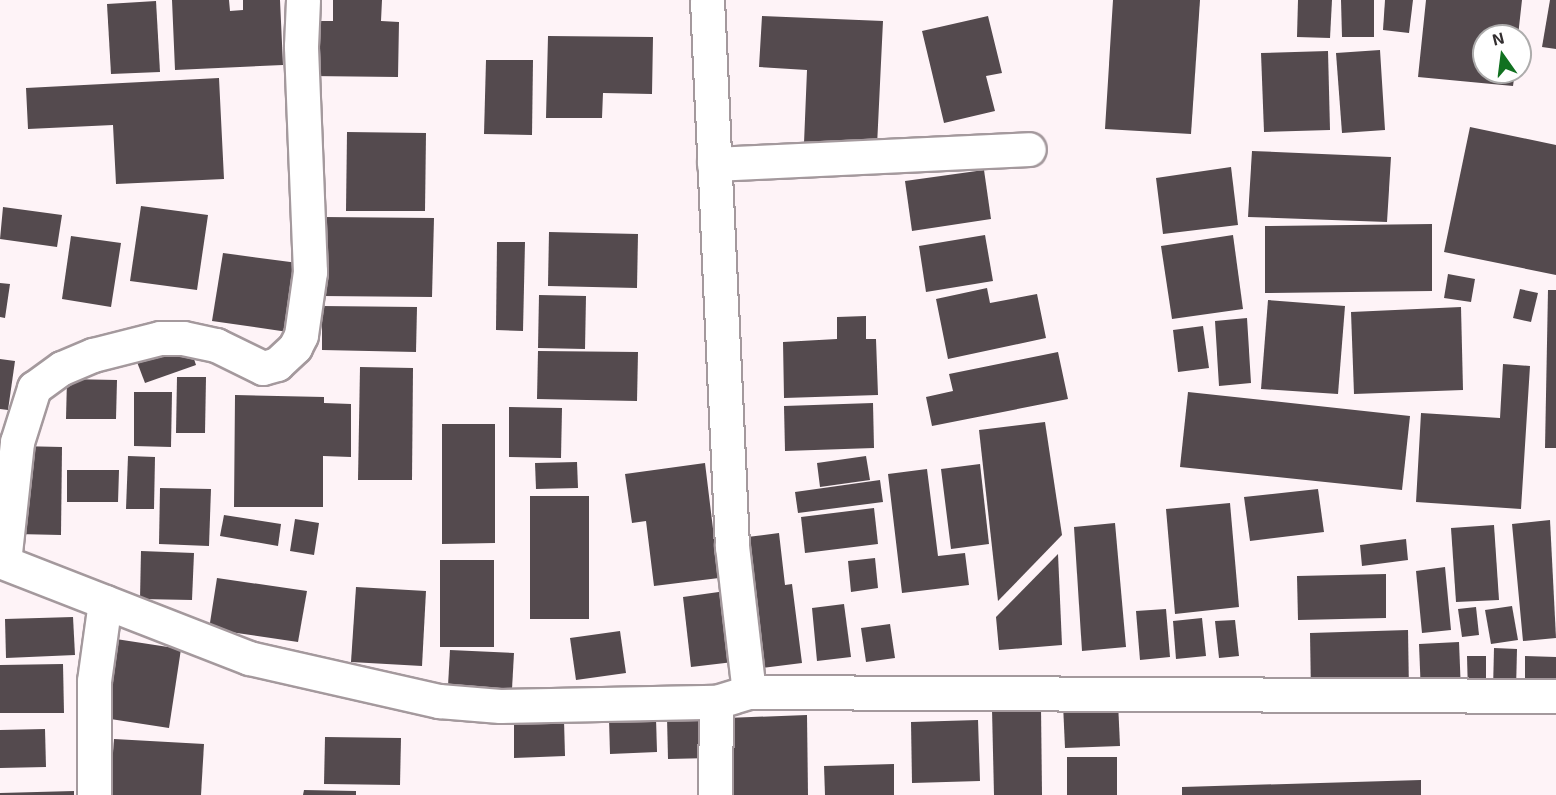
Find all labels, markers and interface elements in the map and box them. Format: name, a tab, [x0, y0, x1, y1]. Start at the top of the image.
north arrow	[1472, 24, 1532, 84]
text: N	[1490, 27, 1506, 49]

